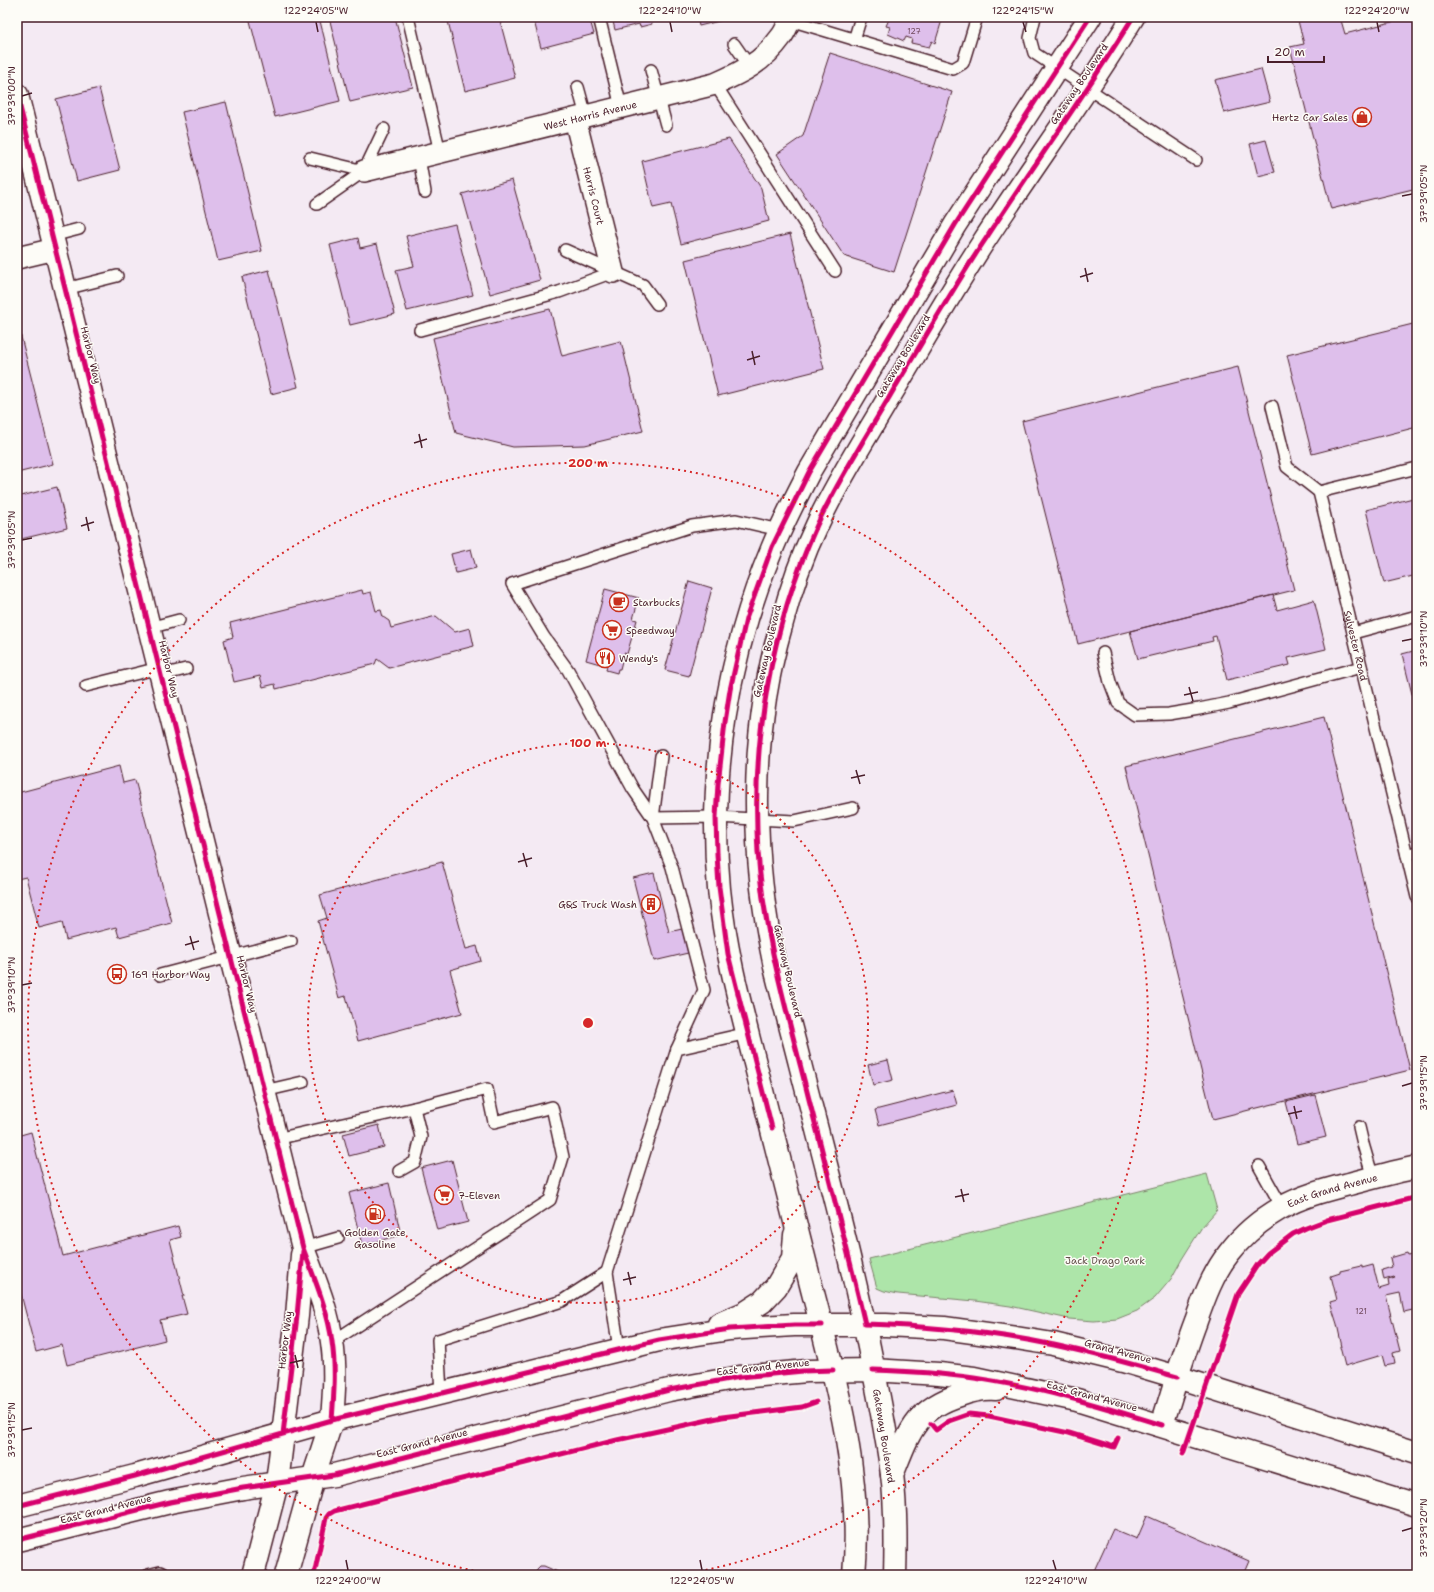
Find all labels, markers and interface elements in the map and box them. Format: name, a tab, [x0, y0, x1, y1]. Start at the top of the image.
text: 122°24'05"W	[284, 4, 349, 17]
text: 122°24'10"W	[639, 4, 702, 17]
text: 122°24'15"W	[992, 4, 1054, 17]
text: 122°24'20"W	[1344, 4, 1410, 17]
house number: 127	[907, 26, 921, 37]
scale bar	[1268, 38, 1324, 64]
street label: Gateway Boulevard	[1047, 40, 1111, 127]
text: 20 m	[1274, 44, 1305, 60]
text: 37°39'00"N	[5, 66, 18, 126]
street label: West Harris Avenue	[542, 97, 639, 133]
shop icon: Hertz Car Sales	[1351, 106, 1373, 128]
place label: Hertz Car Sales	[1272, 111, 1348, 124]
street label: Harris Court	[581, 165, 608, 226]
text: 37°39'05"N	[1417, 165, 1430, 223]
street label: Gateway Boulevard	[873, 311, 933, 400]
street label: Harbor Way	[78, 325, 104, 385]
text: 200 m	[568, 455, 608, 471]
text: 37°39'05"N	[5, 511, 18, 569]
cafe icon: Starbucks	[608, 591, 630, 613]
place label: Starbucks	[633, 596, 680, 609]
street label: Gateway Boulevard	[750, 603, 784, 699]
street label: Sylvester Road	[1341, 609, 1371, 683]
text: 37°39'10"N	[1417, 611, 1430, 667]
supermarket icon: Speedway	[601, 619, 623, 641]
place label: Speedway	[626, 624, 675, 637]
street label: Harbor Way	[156, 639, 182, 699]
restaurant icon: Wendy's	[594, 647, 616, 669]
place label: Wendy's	[619, 652, 658, 665]
text: 100 m	[570, 735, 607, 751]
building icon: G&S Truck Wash	[640, 893, 662, 915]
place label: G&S Truck Wash	[558, 898, 637, 911]
street label: Gateway Boulevard	[771, 923, 805, 1019]
street label: Harbor Way	[234, 954, 260, 1014]
text: 37°39'10"N	[5, 957, 18, 1013]
bus stop icon: 169 Harbor Way	[106, 963, 128, 985]
place label: 169 Harbor Way	[131, 968, 210, 981]
centre of rings	[581, 1016, 595, 1030]
text: 37°39'15"N	[1417, 1055, 1430, 1111]
street label: East Grand Avenue	[1285, 1170, 1379, 1210]
supermarket icon: 7-Eleven	[433, 1184, 455, 1206]
place label: 7-Eleven	[458, 1189, 500, 1202]
fuel station icon: Golden Gate Gasoline	[364, 1203, 386, 1225]
place label: Golden Gate Gasoline	[344, 1226, 406, 1251]
park label: Jack Drago Park	[1065, 1254, 1145, 1267]
house number: 121	[1355, 1306, 1367, 1317]
street label: Harbor Way	[275, 1310, 295, 1370]
street label: Grand Avenue	[1083, 1336, 1153, 1366]
street label: East Grand Avenue	[716, 1356, 811, 1378]
street label: East Grand Avenue	[1045, 1378, 1139, 1414]
street label: Gateway Boulevard	[870, 1388, 898, 1485]
text: 37°39'15"N	[5, 1402, 18, 1458]
street label: East Grand Avenue	[375, 1425, 469, 1461]
street label: East Grand Avenue	[59, 1491, 153, 1527]
text: 37°39'20"N	[1417, 1498, 1430, 1558]
text: 122°24'00"W	[315, 1574, 381, 1587]
text: 122°24'05"W	[670, 1574, 735, 1587]
text: 122°24'10"W	[1025, 1574, 1088, 1587]

